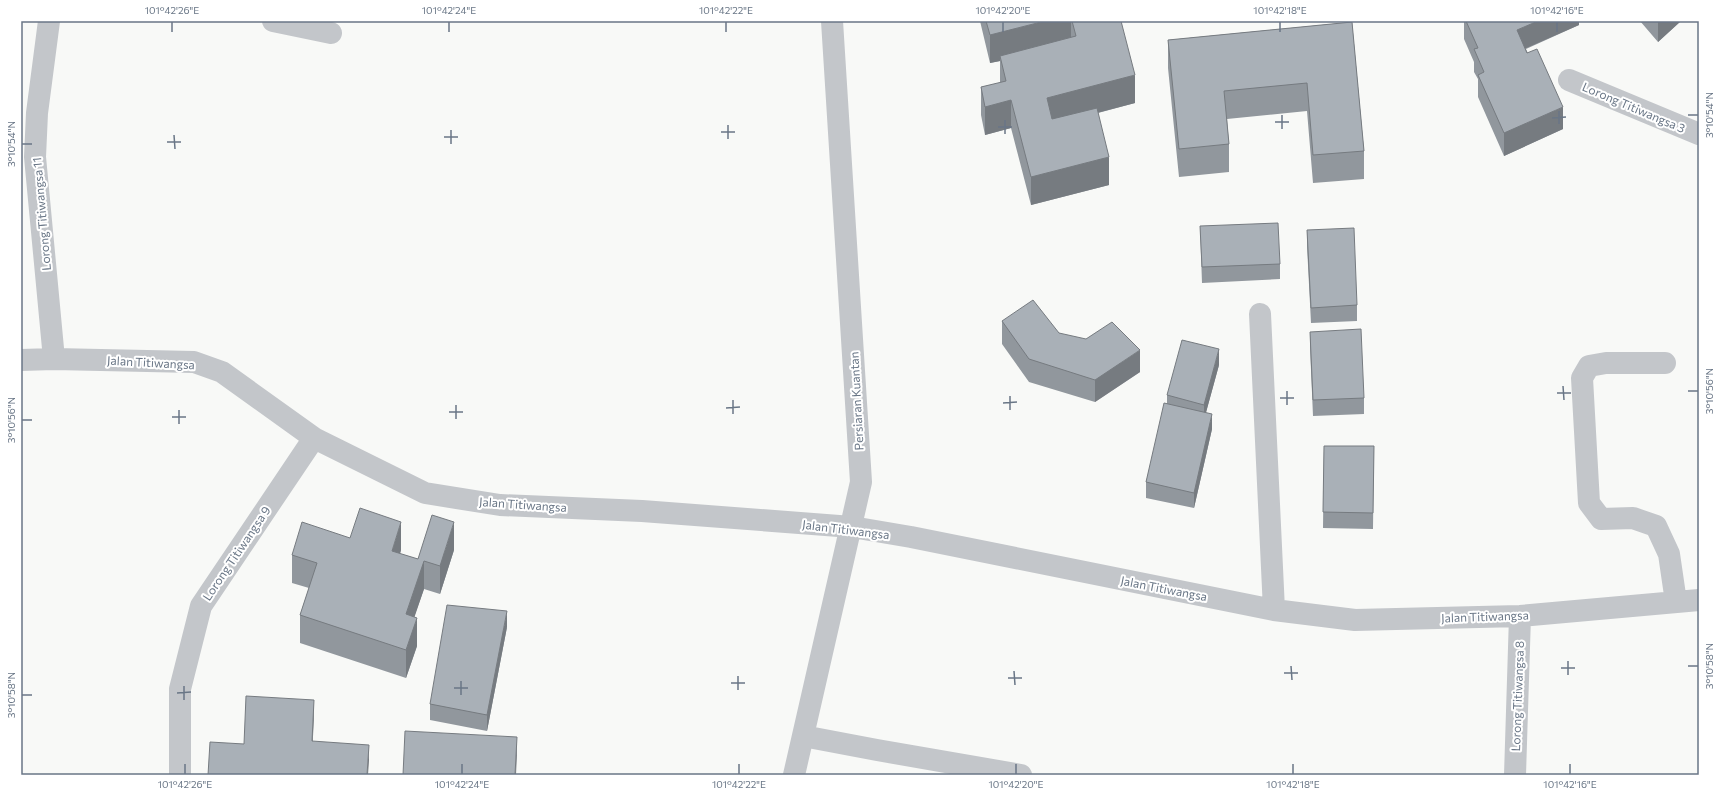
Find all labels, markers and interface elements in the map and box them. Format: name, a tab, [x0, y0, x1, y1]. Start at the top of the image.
text: 101°42'26"E	[145, 4, 199, 16]
text: 101°42'24"E	[422, 4, 476, 16]
text: 101°42'22"E	[699, 4, 753, 16]
text: 101°42'20"E	[976, 4, 1031, 16]
text: 101°42'18"E	[1253, 4, 1307, 16]
text: 101°42'16"E	[1530, 4, 1584, 16]
street label: Lorong Titiwangsa 3	[1581, 79, 1688, 135]
text: 3°10'54"N	[1703, 92, 1715, 138]
text: 3°10'54"N	[5, 121, 17, 167]
street label: Lorong Titiwangsa 11	[29, 157, 53, 271]
street label: Persiaran Kuantan	[846, 351, 866, 451]
street label: Jalan Titiwangsa	[107, 353, 195, 372]
text: 3°10'56"N	[1703, 368, 1715, 414]
text: 3°10'56"N	[5, 397, 17, 443]
street label: Jalan Titiwangsa	[479, 494, 567, 515]
street label: Lorong Titiwangsa 9	[199, 503, 273, 603]
street label: Jalan Titiwangsa	[801, 517, 890, 542]
street label: Jalan Titiwangsa	[1119, 573, 1208, 604]
street label: Jalan Titiwangsa	[1441, 607, 1529, 626]
street label: Lorong Titiwangsa 8	[1508, 640, 1526, 752]
text: 3°10'58"N	[1703, 643, 1715, 689]
text: 3°10'58"N	[5, 672, 17, 718]
text: 101°42'26"E	[158, 778, 212, 790]
text: 101°42'24"E	[435, 778, 489, 790]
text: 101°42'22"E	[712, 778, 766, 790]
text: 101°42'20"E	[989, 778, 1044, 790]
text: 101°42'18"E	[1266, 778, 1320, 790]
text: 101°42'16"E	[1543, 778, 1597, 790]

